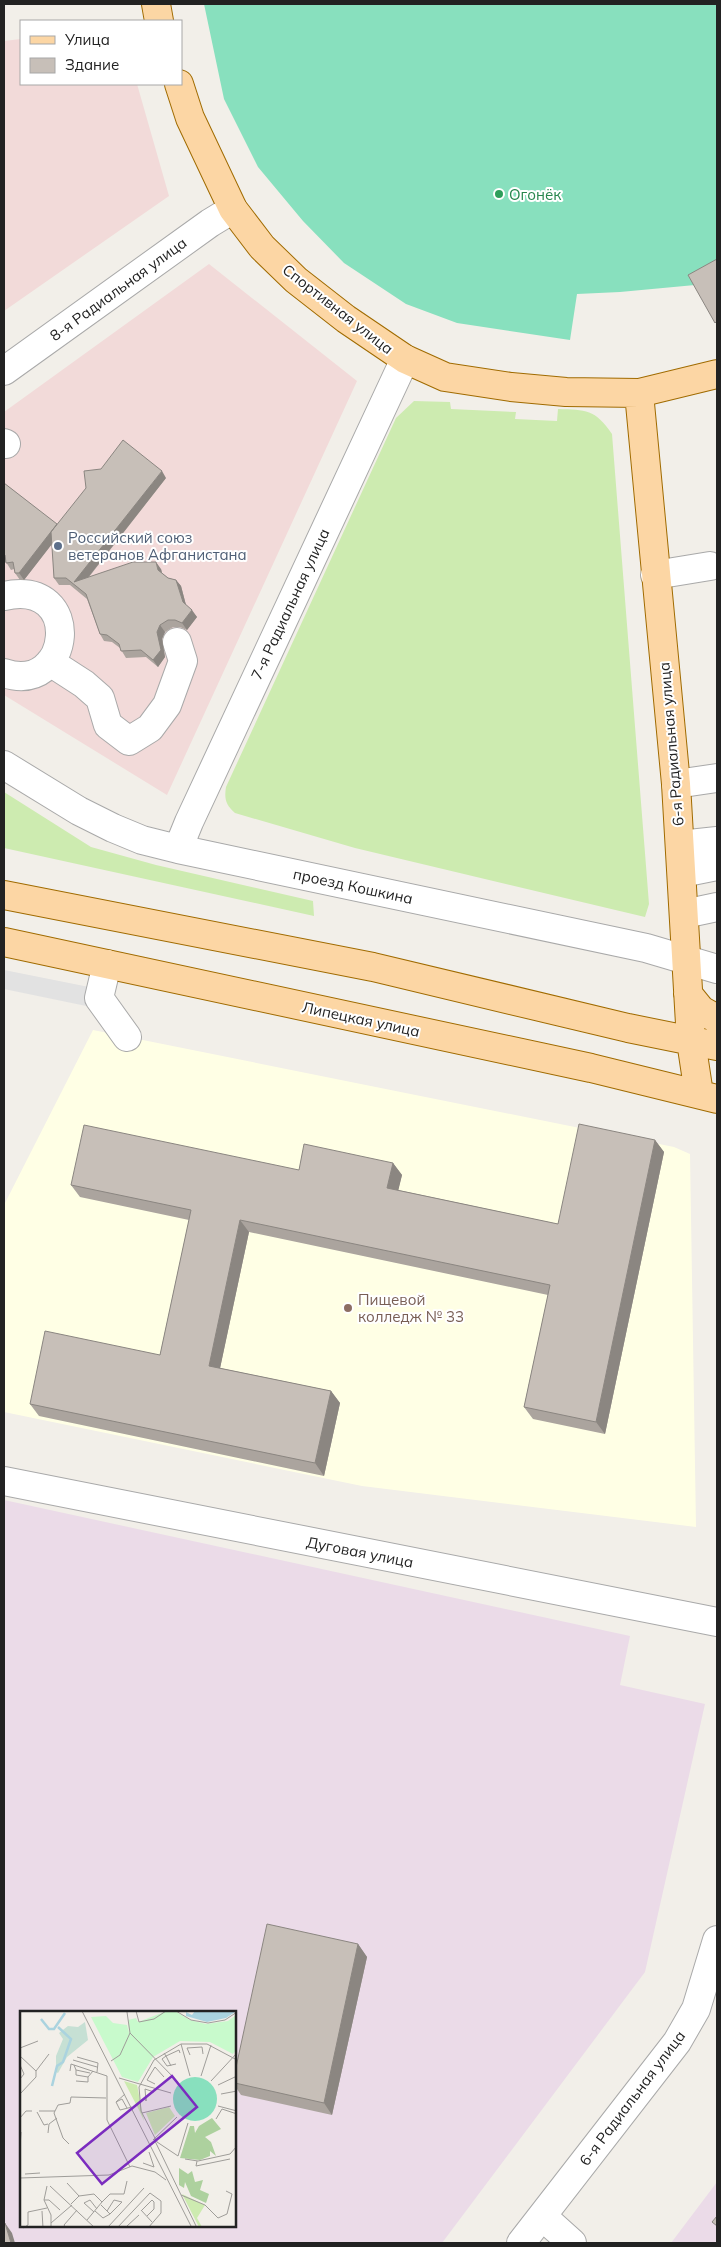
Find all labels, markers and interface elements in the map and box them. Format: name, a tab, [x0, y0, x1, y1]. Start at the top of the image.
legend	[20, 20, 182, 85]
text: Улица	[64, 30, 110, 49]
text: Здание	[65, 55, 119, 74]
place label: Огонёк	[509, 185, 562, 204]
marker: Огонёк	[493, 188, 505, 200]
street label: 8-я Радиальная улица	[46, 233, 190, 345]
street label: Спортивная улица	[279, 260, 397, 358]
street label: 7-я Радиальная улица	[247, 525, 333, 683]
place label: Российский союз ветеранов Афганистана	[68, 528, 247, 564]
marker: Российский союз ветеранов Афганистана	[52, 540, 64, 552]
street label: 6-я Радиальная улица	[654, 661, 688, 827]
street label: проезд Кошкина	[291, 864, 415, 908]
street label: Липецкая улица	[300, 997, 422, 1041]
place label: Пищевой колледж № 33	[358, 1290, 464, 1326]
marker: Пищевой колледж № 33	[342, 1302, 354, 1314]
street label: Дуговая улица	[305, 1532, 415, 1572]
inset map	[20, 2011, 236, 2227]
street label: 6-я Радиальная улица	[575, 2027, 689, 2169]

